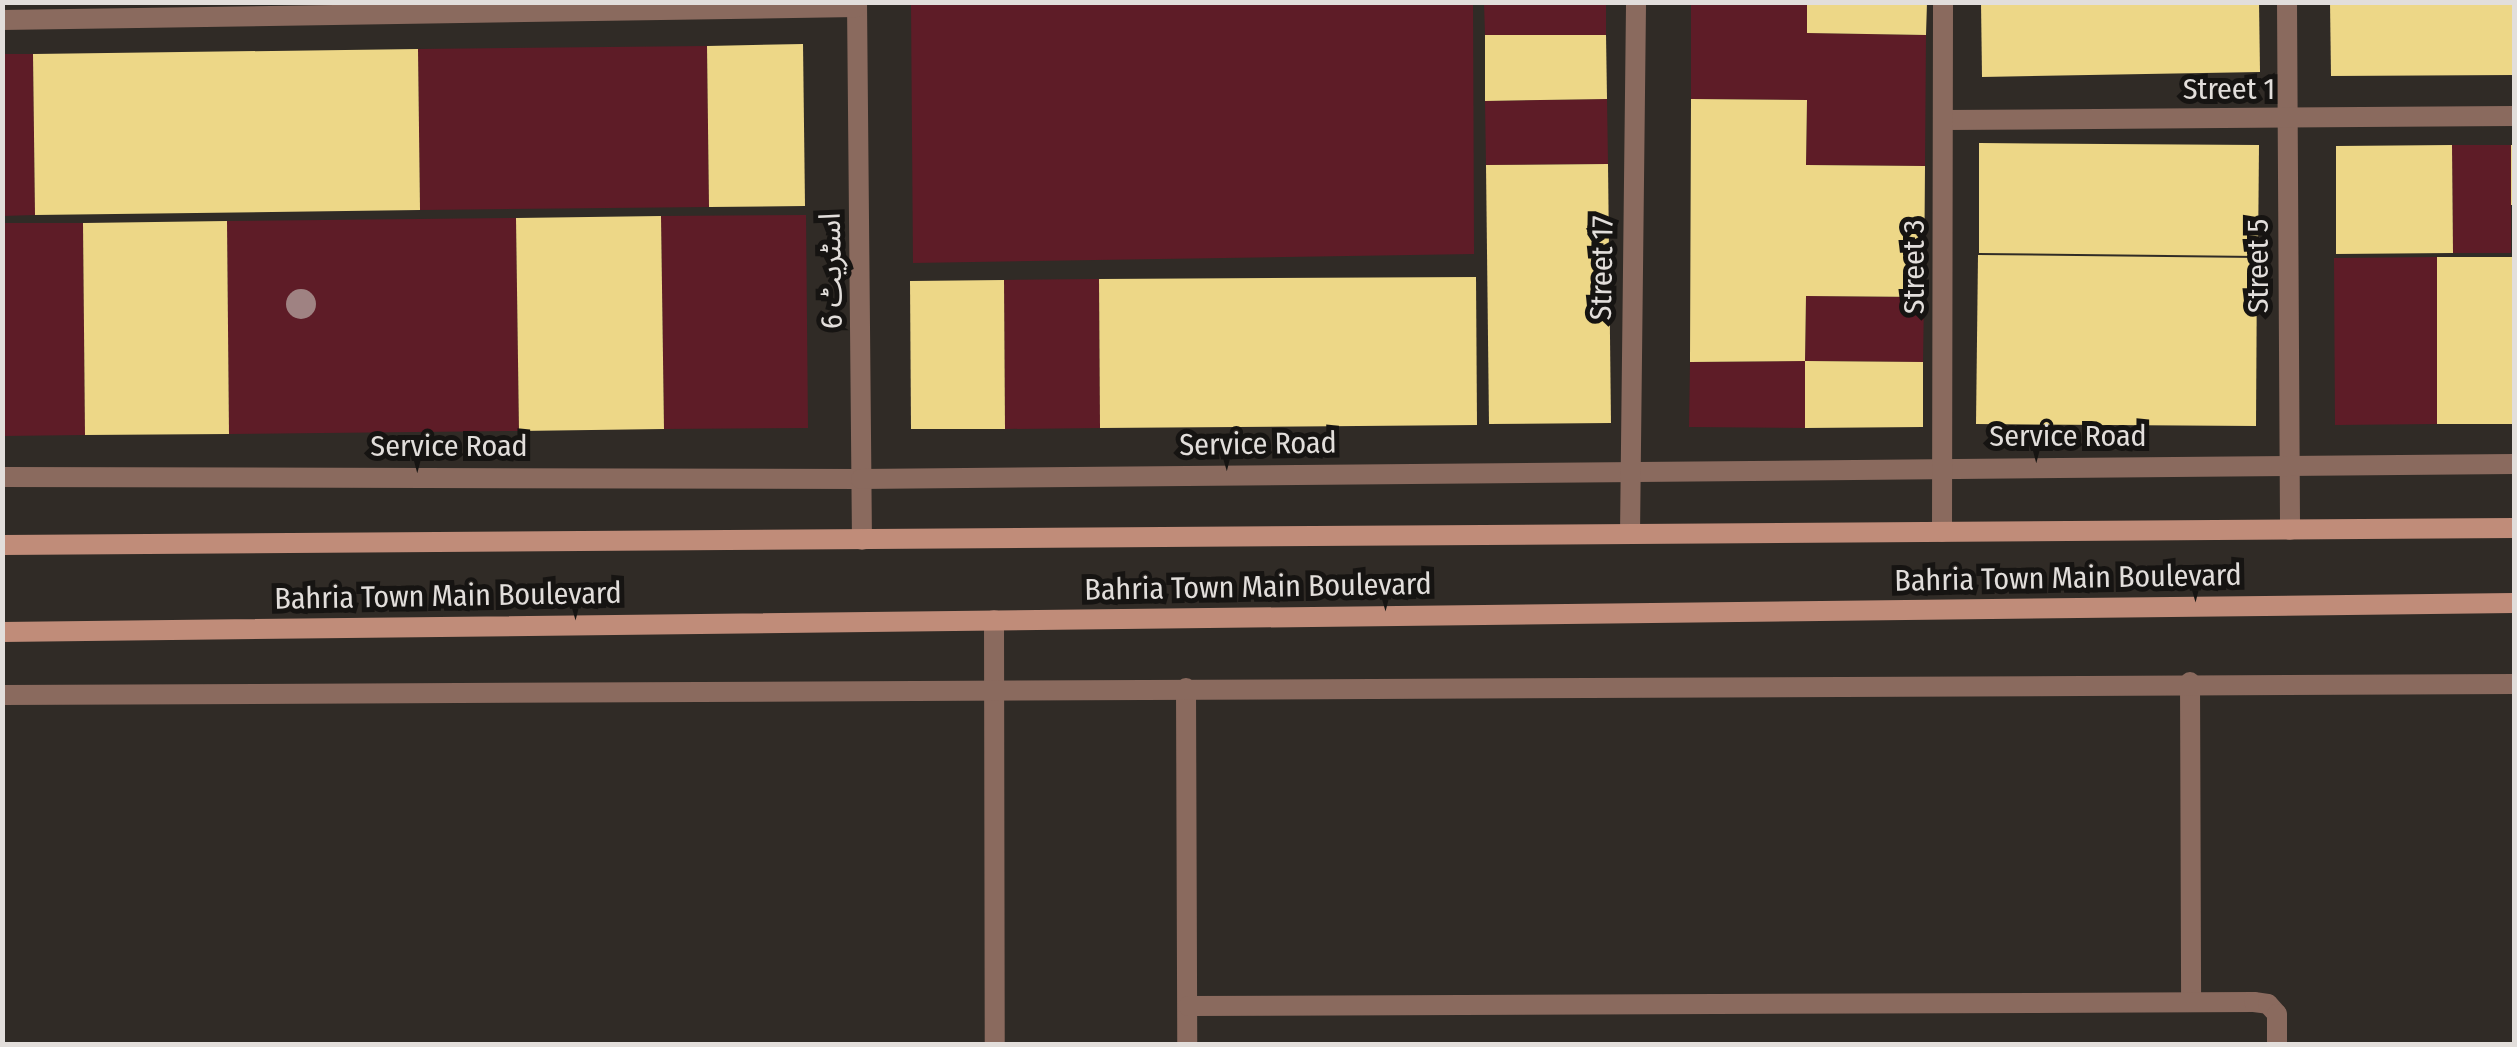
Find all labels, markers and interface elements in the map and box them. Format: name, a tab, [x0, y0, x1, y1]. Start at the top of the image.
street label: Street 1	[2183, 71, 2275, 107]
street label: اسٹریٹ 6	[812, 212, 850, 330]
street label: Street 17	[1583, 215, 1621, 321]
street label: Street 5	[2240, 219, 2276, 313]
street label: Street 3	[1896, 220, 1932, 314]
street label: Service Road	[1989, 418, 2147, 454]
street label: Service Road	[1179, 425, 1337, 463]
street label: Service Road	[370, 428, 528, 464]
street label: Bahria Town Main Boulevard	[1894, 557, 2242, 599]
street label: Bahria Town Main Boulevard	[1084, 566, 1432, 608]
street label: Bahria Town Main Boulevard	[274, 575, 622, 617]

